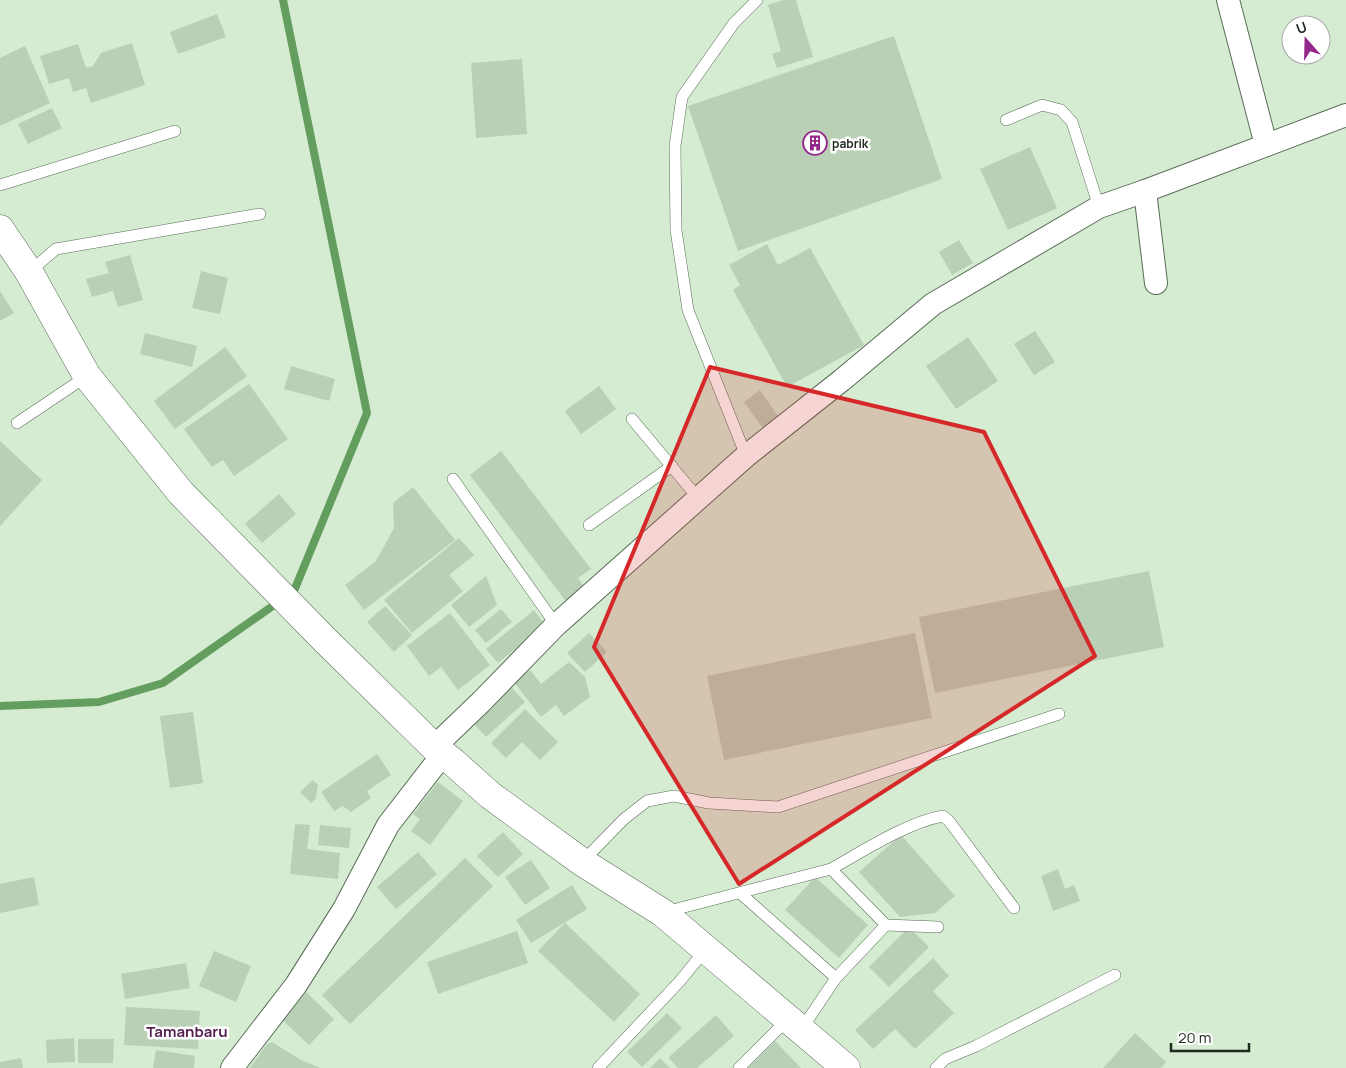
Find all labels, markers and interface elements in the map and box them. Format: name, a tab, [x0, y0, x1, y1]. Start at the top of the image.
north arrow	[1281, 15, 1331, 65]
text: U	[1293, 17, 1309, 38]
building icon: pabrik	[802, 130, 828, 156]
place label: pabrik	[832, 135, 869, 152]
scale bar	[1171, 1020, 1248, 1052]
district label: Tamanbaru	[146, 1021, 228, 1042]
text: 20 m	[1178, 1027, 1211, 1048]

